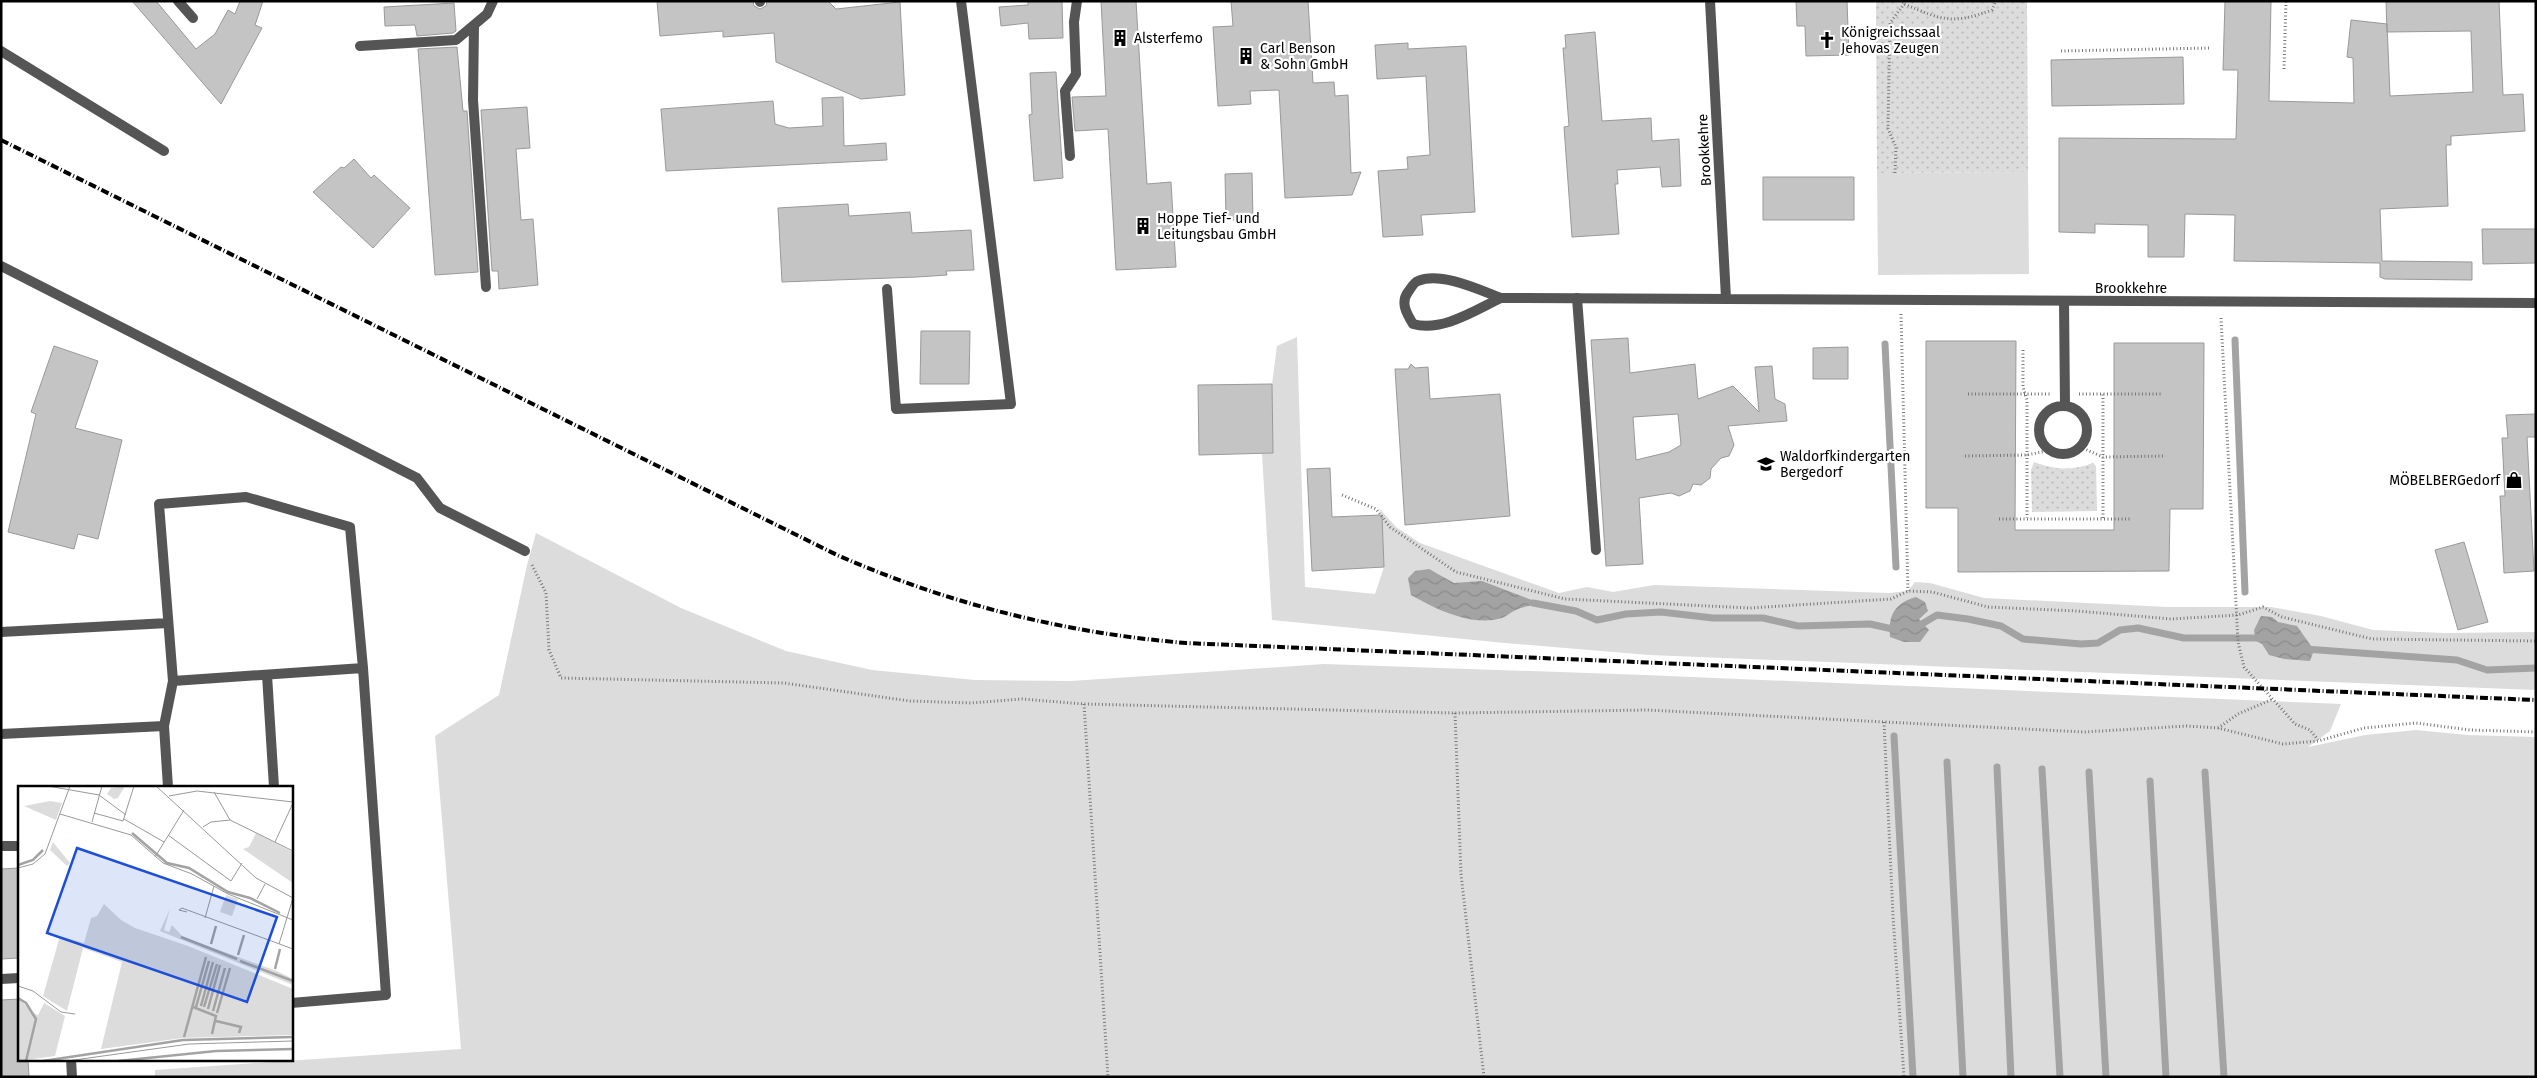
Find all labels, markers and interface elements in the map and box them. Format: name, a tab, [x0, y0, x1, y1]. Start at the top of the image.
place label: Königreichssaal Jehovas Zeugen	[1841, 24, 1940, 57]
building icon: Alsterfemo	[1110, 28, 1130, 48]
place label: Alsterfemo	[1134, 30, 1203, 47]
church icon: Königreichssaal Jehovas Zeugen	[1817, 30, 1837, 50]
place label: Carl Benson & Sohn GmbH	[1260, 40, 1349, 73]
building icon: Carl Benson & Sohn GmbH	[1236, 46, 1256, 66]
street label: Brookkehre	[1694, 113, 1715, 187]
place label: Hoppe Tief- und Leitungsbau GmbH	[1157, 210, 1277, 243]
building icon: Hoppe Tief- und Leitungsbau GmbH	[1133, 216, 1153, 236]
street label: Brookkehre	[2095, 280, 2167, 297]
place label: Waldorfkindergarten Bergedorf	[1780, 448, 1911, 481]
school or university icon: Waldorfkindergarten Bergedorf	[1756, 454, 1776, 474]
shop icon: MÖBELBERGedorf	[2504, 470, 2524, 490]
place label: MÖBELBERGedorf	[2389, 471, 2501, 489]
inset map	[18, 786, 292, 1060]

